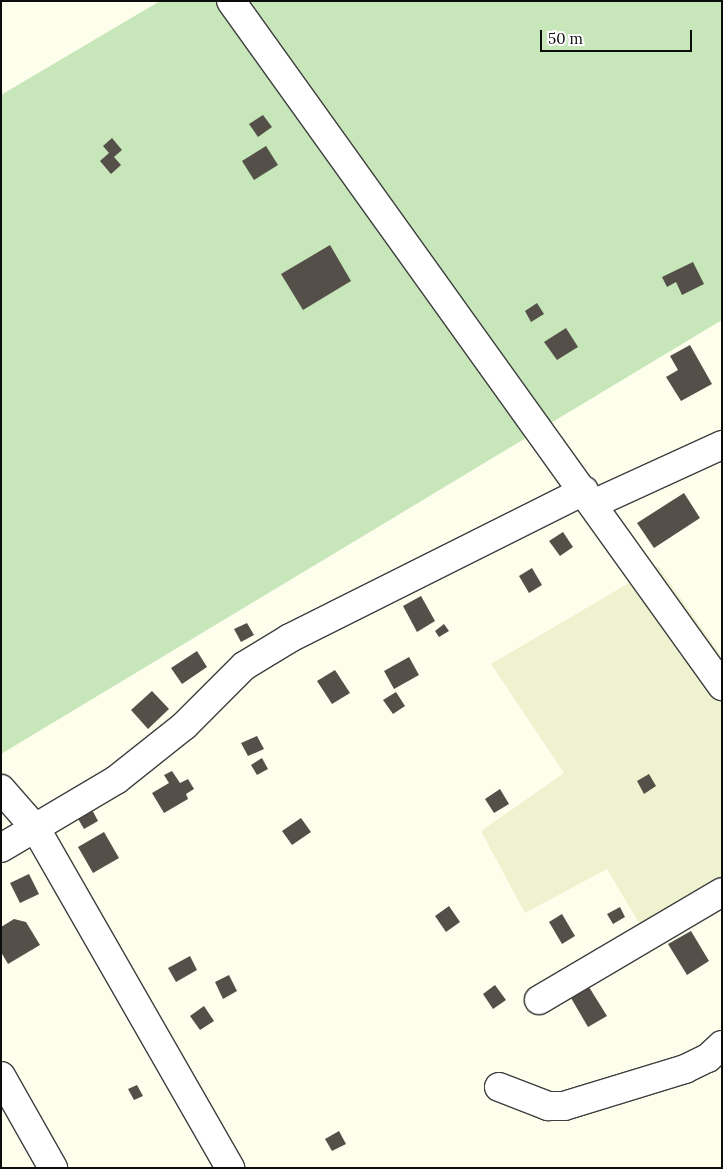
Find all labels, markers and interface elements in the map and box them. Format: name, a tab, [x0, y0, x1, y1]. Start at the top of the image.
scale bar	[543, 20, 696, 52]
text: 50 m	[548, 29, 583, 48]

